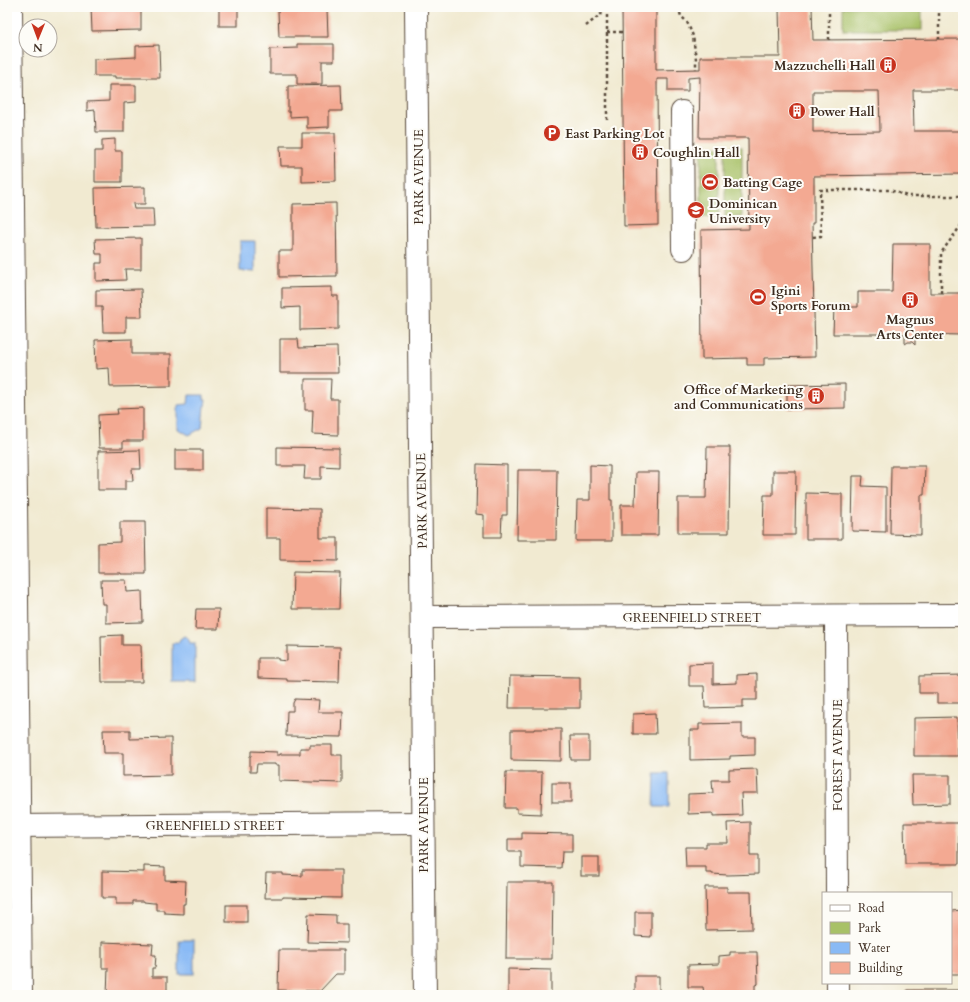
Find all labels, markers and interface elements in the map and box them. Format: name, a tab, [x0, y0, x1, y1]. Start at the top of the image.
north arrow	[18, 18, 58, 58]
text: N	[32, 40, 43, 55]
building icon: Mazzuchelli Hall	[878, 55, 898, 75]
place label: Mazzuchelli Hall	[774, 57, 875, 75]
building icon: Power Hall	[787, 101, 807, 121]
place label: Power Hall	[810, 103, 875, 121]
parking icon: East Parking Lot	[542, 123, 562, 143]
place label: East Parking Lot	[565, 125, 665, 143]
street label: PARK AVENUE	[410, 129, 428, 225]
building icon: Coughlin Hall	[630, 142, 650, 162]
place label: Coughlin Hall	[653, 144, 740, 162]
sports icon: Batting Cage	[700, 172, 720, 192]
place label: Batting Cage	[723, 174, 802, 192]
place label: Dominican University	[709, 195, 778, 228]
school or university icon: Dominican University	[686, 200, 706, 220]
place label: Igini Sports Forum	[771, 282, 850, 315]
sports icon: Igini Sports Forum	[748, 287, 768, 307]
building icon: Magnus Arts Center	[900, 290, 920, 310]
place label: Magnus Arts Center	[876, 311, 944, 344]
place label: Office of Marketing and Communications	[674, 381, 803, 414]
building icon: Office of Marketing and Communications	[806, 386, 826, 406]
street label: PARK AVENUE	[412, 453, 432, 549]
street label: GREENFIELD STREET	[623, 609, 762, 627]
street label: FOREST AVENUE	[829, 699, 847, 811]
street label: PARK AVENUE	[415, 777, 433, 873]
street label: GREENFIELD STREET	[146, 817, 285, 835]
legend	[822, 892, 952, 984]
text: Road	[858, 900, 885, 916]
text: Park	[858, 920, 882, 936]
text: Water	[857, 940, 891, 956]
text: Building	[858, 960, 903, 976]

